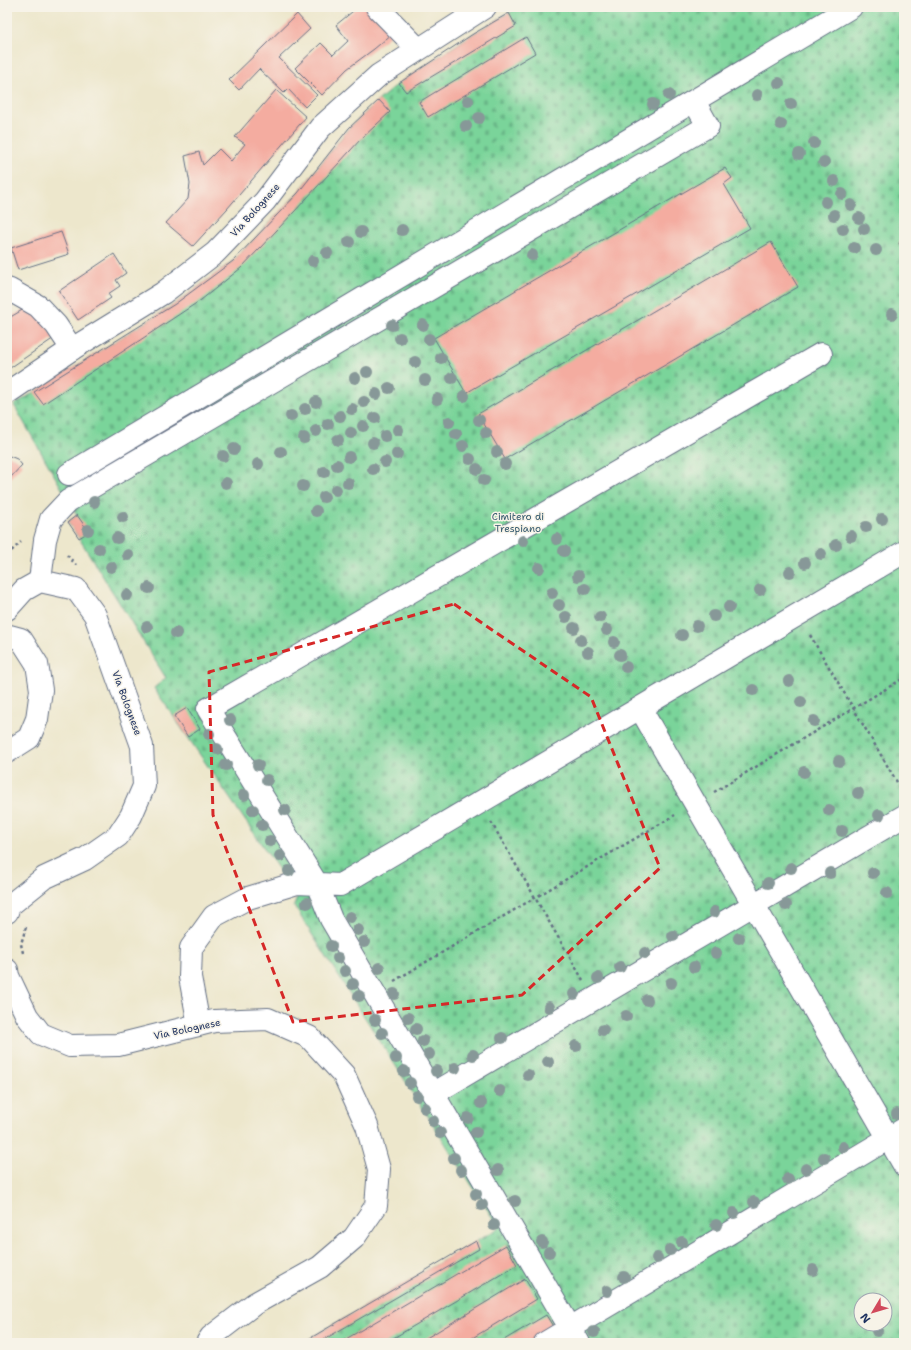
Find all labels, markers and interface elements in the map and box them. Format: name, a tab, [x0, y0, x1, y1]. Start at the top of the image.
street label: Via Bolognese	[227, 180, 283, 240]
park label: Cimitero di Trespiano	[492, 510, 544, 535]
street label: Via Bolognese	[109, 669, 145, 738]
street label: Via Bolognese	[152, 1015, 222, 1042]
north arrow	[853, 1292, 893, 1332]
text: N	[857, 1310, 874, 1326]

